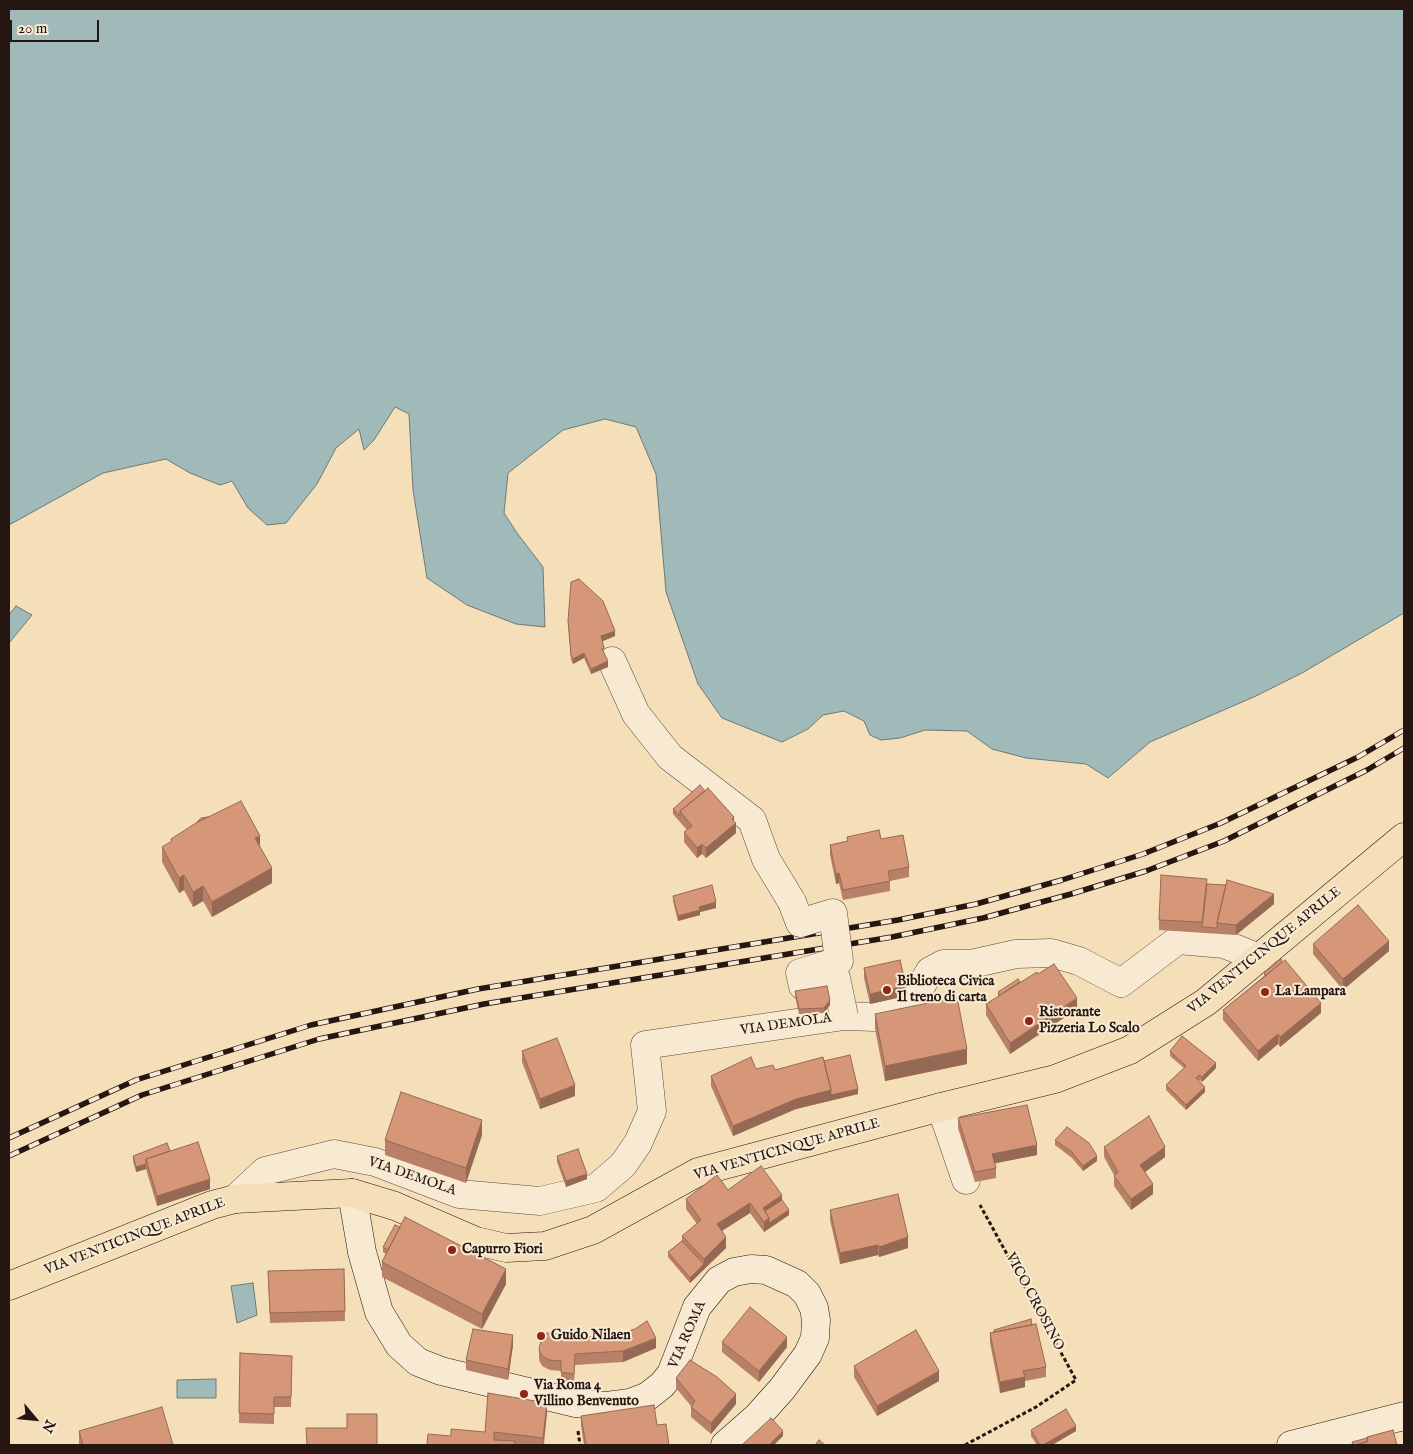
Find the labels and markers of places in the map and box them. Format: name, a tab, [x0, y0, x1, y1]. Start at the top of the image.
place label: Biblioteca Civica Il treno di carta	[897, 974, 994, 1006]
marker: Biblioteca Civica Il treno di carta	[881, 984, 893, 996]
place label: La Lampara	[1275, 984, 1346, 1000]
marker: La Lampara	[1259, 986, 1271, 998]
place label: Ristorante Pizzeria Lo Scalo	[1039, 1005, 1139, 1038]
marker: Ristorante Pizzeria Lo Scalo	[1023, 1015, 1035, 1027]
place label: Capurro Fiori	[462, 1242, 543, 1258]
marker: Capurro Fiori	[446, 1244, 458, 1256]
place label: Guido Nilaen	[551, 1328, 631, 1344]
marker: Guido Nilaen	[535, 1330, 547, 1342]
place label: Via Roma 4 Villino Benvenuto	[534, 1378, 639, 1410]
marker: Via Roma 4 Villino Benvenuto	[518, 1388, 530, 1400]

